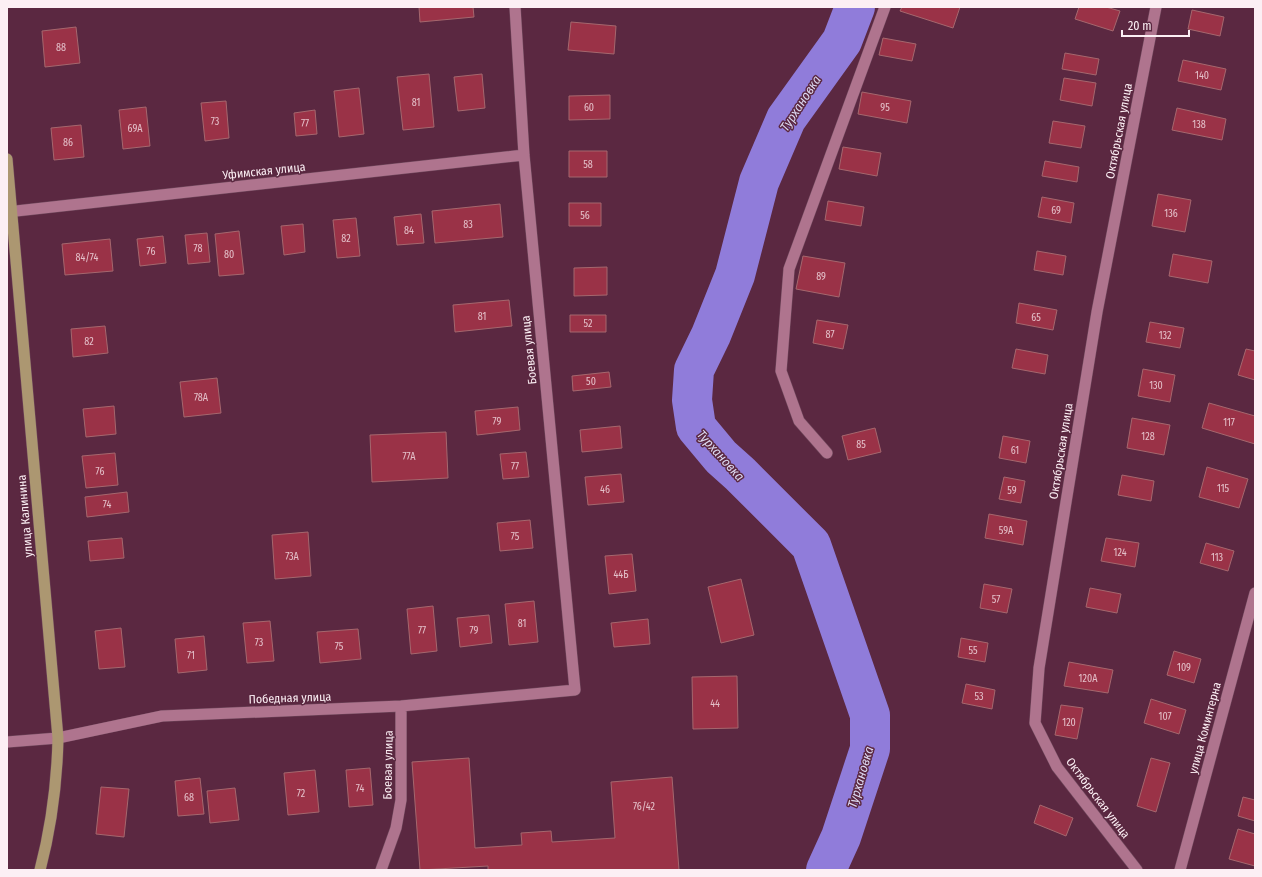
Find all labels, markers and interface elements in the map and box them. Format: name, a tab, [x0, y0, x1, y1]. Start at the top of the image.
scale bar	[1122, 12, 1189, 38]
text: 20 m	[1128, 19, 1152, 33]
house number: 88	[56, 42, 66, 54]
house number: 140	[1195, 70, 1209, 82]
water label: Турхановка	[777, 72, 824, 134]
street label: Октябрьская улица	[1103, 82, 1135, 180]
house number: 81	[412, 97, 420, 109]
house number: 60	[584, 102, 594, 114]
house number: 95	[880, 102, 890, 114]
house number: 73	[211, 116, 220, 128]
house number: 77	[301, 118, 309, 130]
house number: 138	[1192, 119, 1206, 131]
house number: 69А	[128, 123, 143, 135]
house number: 86	[63, 137, 73, 149]
house number: 58	[583, 159, 593, 171]
street label: Уфимская улица	[221, 160, 306, 182]
house number: 69	[1051, 205, 1061, 217]
house number: 136	[1164, 208, 1178, 220]
house number: 56	[580, 210, 590, 222]
house number: 83	[463, 219, 473, 231]
house number: 84	[404, 225, 414, 237]
house number: 82	[341, 233, 351, 245]
house number: 78	[194, 243, 202, 255]
house number: 76	[147, 246, 155, 258]
house number: 80	[224, 249, 234, 261]
house number: 84/74	[76, 252, 99, 264]
house number: 89	[816, 271, 826, 283]
house number: 81	[478, 311, 486, 323]
house number: 65	[1031, 312, 1041, 324]
street label: Боевая улица	[518, 315, 540, 385]
house number: 52	[584, 318, 593, 330]
house number: 87	[826, 329, 834, 341]
house number: 132	[1159, 330, 1172, 342]
house number: 82	[84, 336, 94, 348]
house number: 50	[586, 376, 596, 388]
house number: 130	[1149, 380, 1163, 392]
house number: 78А	[194, 392, 209, 404]
street label: Октябрьская улица	[1046, 402, 1076, 500]
house number: 79	[493, 416, 502, 428]
house number: 117	[1223, 417, 1235, 429]
water label: Турхановка	[694, 427, 747, 484]
house number: 128	[1141, 431, 1155, 443]
house number: 85	[856, 439, 866, 451]
house number: 61	[1011, 445, 1019, 457]
house number: 77А	[402, 451, 416, 463]
house number: 77	[511, 461, 519, 473]
house number: 76	[96, 466, 104, 478]
street label: улица Калинина	[14, 474, 36, 558]
house number: 115	[1217, 483, 1230, 495]
house number: 46	[600, 484, 610, 496]
house number: 59	[1007, 485, 1017, 497]
house number: 74	[103, 499, 111, 511]
house number: 59А	[999, 525, 1014, 537]
house number: 75	[511, 531, 520, 543]
house number: 124	[1114, 547, 1127, 559]
house number: 73А	[285, 551, 300, 563]
house number: 113	[1211, 552, 1224, 564]
house number: 44Б	[614, 569, 628, 581]
house number: 57	[992, 594, 1000, 606]
house number: 81	[518, 618, 526, 630]
house number: 77	[418, 625, 426, 637]
house number: 79	[470, 625, 479, 637]
house number: 73	[255, 637, 264, 649]
house number: 75	[335, 641, 344, 653]
house number: 55	[968, 645, 978, 657]
house number: 71	[187, 650, 195, 662]
house number: 109	[1177, 662, 1191, 674]
house number: 120А	[1079, 673, 1098, 685]
street label: улица Коминтерна	[1186, 680, 1224, 776]
street label: Победная улица	[248, 690, 332, 706]
house number: 53	[974, 691, 984, 703]
house number: 44	[710, 698, 720, 710]
house number: 107	[1159, 711, 1171, 723]
house number: 120	[1062, 717, 1076, 729]
street label: Боевая улица	[380, 730, 396, 800]
water label: Турхановка	[845, 744, 876, 810]
street label: Октябрьская улица	[1063, 755, 1133, 841]
house number: 74	[356, 783, 364, 795]
house number: 72	[297, 788, 306, 800]
house number: 68	[184, 792, 194, 804]
house number: 76/42	[633, 801, 656, 813]

